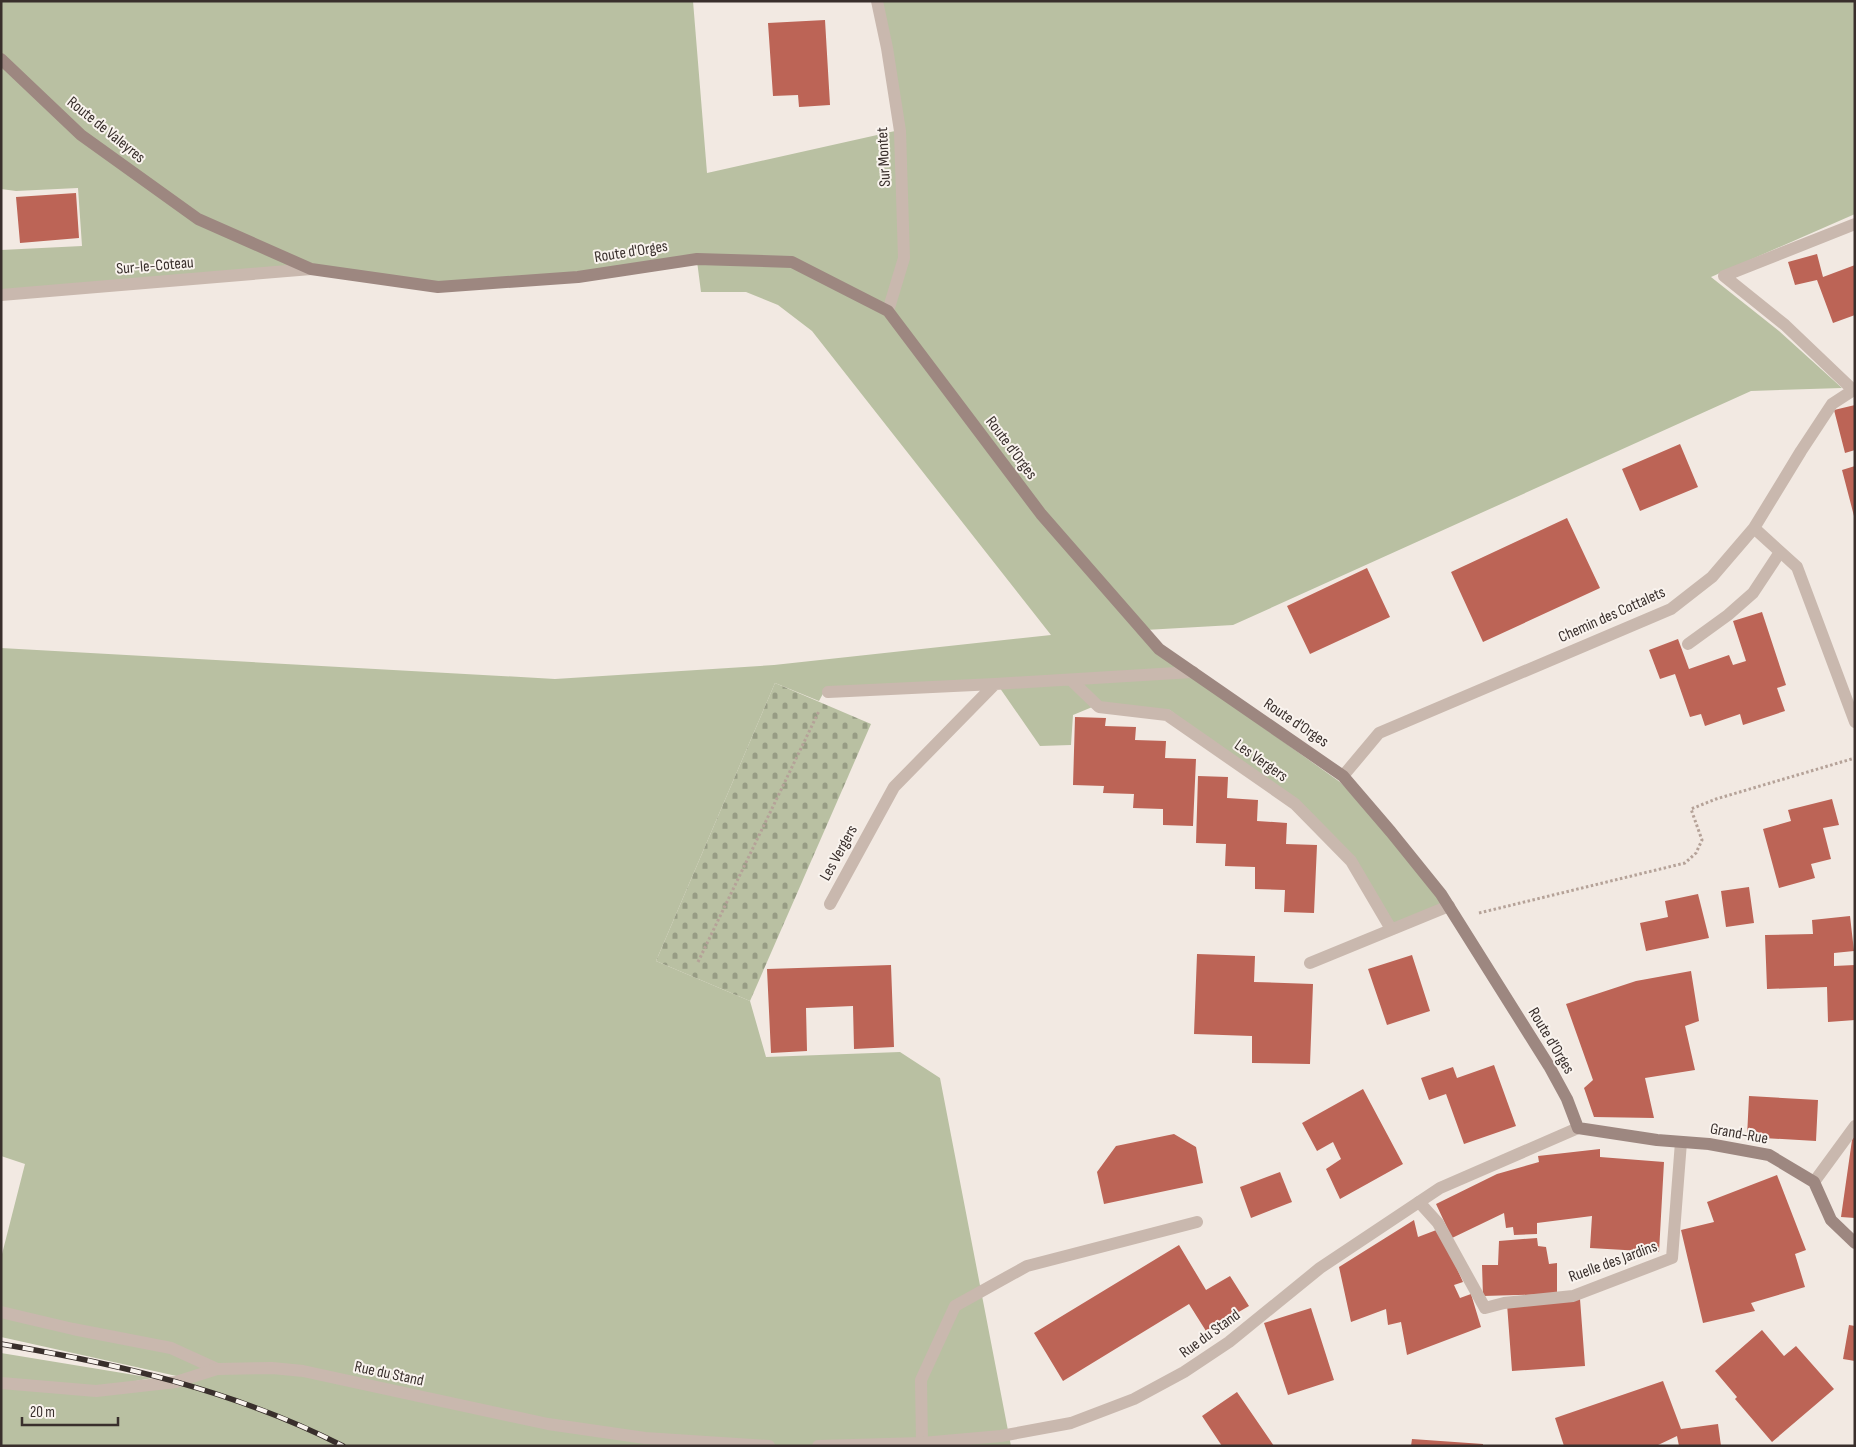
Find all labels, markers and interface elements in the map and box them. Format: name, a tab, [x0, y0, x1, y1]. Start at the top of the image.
street label: Route de Valeyres	[63, 93, 149, 167]
street label: Sur Montet	[873, 127, 895, 187]
street label: Route d'Orges	[593, 237, 669, 267]
street label: Sur-le-Coteau	[116, 253, 194, 279]
street label: Route d'Orges	[981, 413, 1041, 483]
street label: Chemin des Cottalets	[1556, 583, 1669, 647]
street label: Route d'Orges	[1260, 694, 1332, 752]
street label: Les Vergers	[1231, 736, 1291, 786]
street label: Les Vergers	[816, 822, 862, 884]
street label: Route d'Orges	[1524, 1004, 1578, 1078]
street label: Grand-Rue	[1709, 1120, 1769, 1148]
street label: Ruelle des Jardins	[1566, 1237, 1660, 1287]
street label: Rue du Stand	[1176, 1306, 1244, 1362]
street label: Rue du Stand	[353, 1357, 425, 1391]
scale bar	[22, 1394, 119, 1426]
text: 20 m	[30, 1403, 55, 1422]

